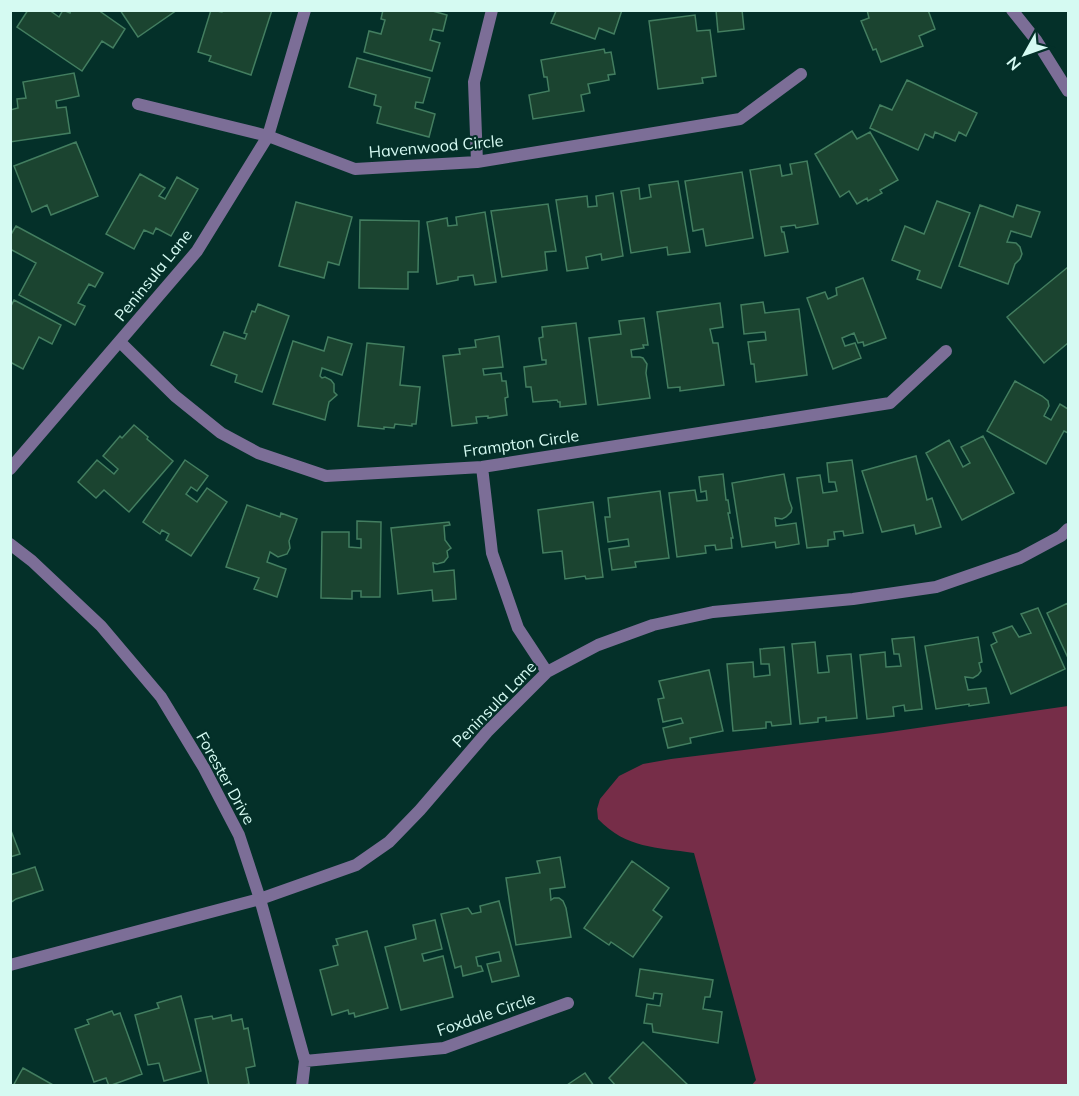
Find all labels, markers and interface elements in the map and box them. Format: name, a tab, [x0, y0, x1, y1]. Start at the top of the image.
north arrow	[995, 24, 1055, 84]
text: N	[1002, 53, 1025, 75]
street label: Havenwood Circle	[368, 130, 504, 162]
street label: Peninsula Lane	[110, 225, 196, 325]
street label: Frampton Circle	[462, 425, 580, 461]
street label: Peninsula Lane	[448, 657, 540, 751]
street label: Forester Drive	[192, 728, 260, 828]
street label: Foxdale Circle	[434, 988, 538, 1040]

